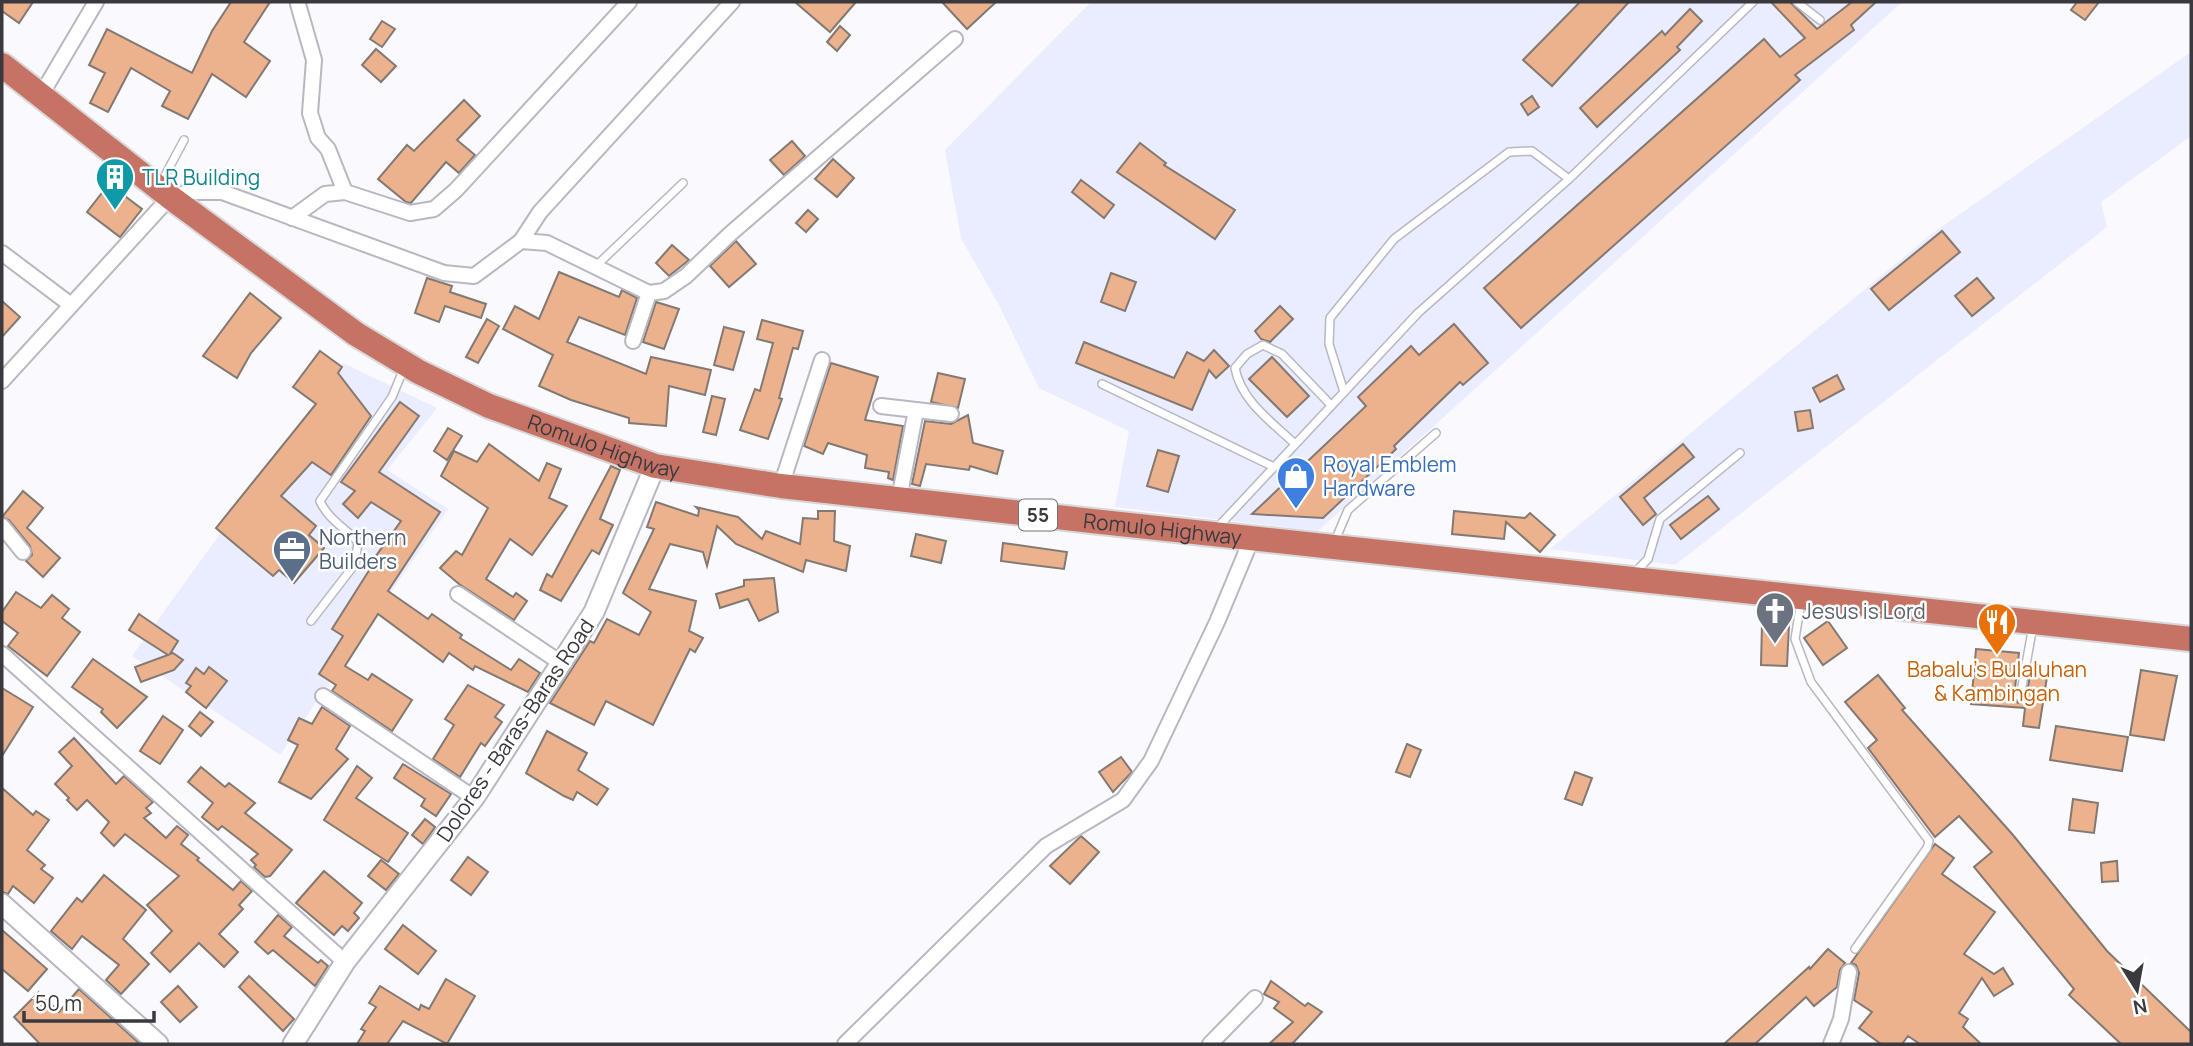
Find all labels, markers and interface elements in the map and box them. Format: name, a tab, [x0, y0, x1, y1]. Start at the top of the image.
building icon: TLR Building	[94, 156, 136, 211]
place label: TLR Building	[142, 163, 260, 191]
street label: Romulo Highway	[524, 407, 682, 484]
place label: Royal Emblem Hardware	[1323, 450, 1457, 502]
shop icon: Royal Emblem Hardware	[1275, 455, 1317, 510]
road number: 55	[1019, 500, 1057, 530]
street label: Romulo Highway	[1082, 506, 1243, 551]
place label: Northern Builders	[319, 523, 407, 575]
office icon: Northern Builders	[271, 528, 313, 583]
church icon: Jesus is Lord	[1754, 590, 1796, 645]
place label: Jesus is Lord	[1802, 597, 1926, 625]
restaurant icon: Babalu's Bulaluhan & Kambingan	[1976, 601, 2018, 656]
street label: Dolores - Baras-Baras Road	[430, 613, 600, 847]
place label: Babalu's Bulaluhan & Kambingan	[1907, 655, 2087, 707]
north arrow	[2102, 955, 2172, 1025]
scale bar	[24, 979, 154, 1023]
text: 50 m	[35, 989, 82, 1017]
text: N	[2131, 993, 2149, 1021]

